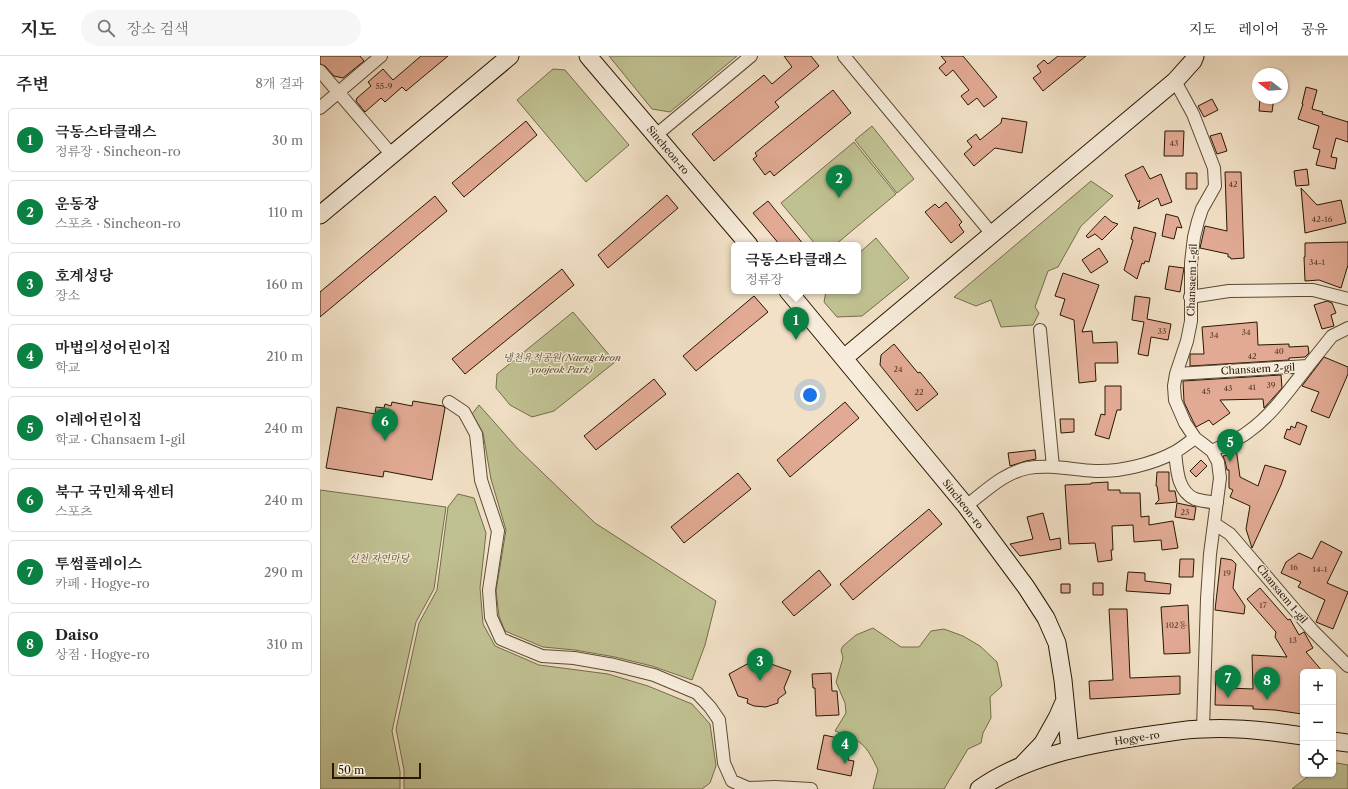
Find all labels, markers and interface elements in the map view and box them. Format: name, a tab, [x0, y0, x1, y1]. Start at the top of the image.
search box	[81, 10, 361, 46]
icon: search	[95, 17, 117, 39]
text: 지도	[20, 18, 57, 41]
text: 장소 검색	[127, 19, 189, 38]
text: 지도	[1189, 20, 1216, 38]
text: 레이어	[1238, 20, 1279, 38]
text: 공유	[1301, 20, 1328, 38]
north arrow	[1252, 68, 1288, 104]
text: 주변	[16, 74, 49, 94]
text: 8개 결과	[255, 75, 304, 91]
house number: 55-9	[375, 81, 393, 91]
text: 극동스타클래스	[55, 122, 156, 141]
street label: Sincheon-ro	[644, 123, 692, 177]
text: 1	[27, 132, 33, 148]
text: 30 m	[272, 132, 303, 148]
house number: 43	[1169, 138, 1179, 148]
text: 정류장 · Sincheon-ro	[55, 143, 181, 159]
pin: 2	[826, 165, 852, 198]
house number: 42	[1228, 179, 1238, 189]
text: 운동장	[55, 194, 98, 213]
text: 2	[26, 204, 34, 220]
text: 110 m	[268, 204, 303, 220]
house number: 42-16	[1312, 214, 1333, 224]
text: 스포츠 · Sincheon-ro	[55, 215, 181, 231]
popup	[731, 242, 861, 294]
street label: Chansaem 1-gil	[1184, 243, 1200, 317]
text: 극동스타클래스	[745, 250, 847, 269]
house number: 34-1	[1309, 257, 1326, 267]
text: 호계성당	[55, 266, 113, 285]
text: 정류장	[745, 271, 783, 287]
text: 3	[26, 276, 34, 292]
text: 160 m	[266, 276, 303, 292]
text: 장소	[55, 287, 80, 303]
pin: 1	[783, 307, 809, 340]
house number: 33	[1158, 326, 1166, 336]
house number: 34	[1241, 327, 1251, 337]
house number: 34	[1209, 330, 1219, 340]
text: 마법의성어린이집	[55, 338, 171, 357]
house number: 40	[1274, 346, 1284, 356]
text: 4	[26, 348, 34, 364]
text: 210 m	[266, 348, 303, 364]
park label: 냉천유적공원(Naengcheon yoojeok Park)	[503, 351, 621, 376]
house number: 42	[1247, 351, 1257, 361]
text: 학교	[55, 359, 80, 375]
street label: Chansaem 2-gil	[1221, 361, 1295, 377]
house number: 24	[893, 364, 903, 374]
house number: 39	[1266, 380, 1276, 390]
house number: 41	[1248, 382, 1257, 392]
house number: 43	[1223, 383, 1233, 393]
your location	[800, 385, 820, 405]
house number: 45	[1202, 386, 1210, 396]
house number: 22	[914, 387, 924, 397]
pin: 6	[372, 408, 398, 441]
text: 이레어린이집	[55, 410, 142, 429]
text: 5	[26, 420, 34, 436]
text: 240 m	[264, 420, 303, 436]
pin: 5	[1217, 429, 1243, 462]
text: 학교 · Chansaem 1-gil	[55, 431, 185, 447]
street label: Sincheon-ro	[940, 477, 986, 531]
text: 북구 국민체육센터	[55, 482, 175, 501]
text: 6	[26, 492, 34, 508]
text: 240 m	[264, 492, 303, 508]
text: 스포츠	[55, 503, 93, 519]
house number: 23	[1180, 507, 1190, 517]
park label: 신천 자연마당	[349, 552, 411, 565]
text: 투썸플레이스	[55, 554, 142, 573]
street label: Chansaem 1-gil	[1254, 562, 1310, 626]
house number: 16	[1290, 562, 1298, 572]
text: 7	[27, 564, 33, 580]
text: 290 m	[264, 564, 303, 580]
house number: 14-1	[1313, 564, 1328, 574]
house number: 19	[1223, 568, 1231, 578]
text: 카페 · Hogye-ro	[55, 575, 150, 591]
house number: 17	[1259, 600, 1267, 610]
house number: 102동	[1166, 620, 1187, 630]
text: Daiso	[55, 625, 98, 644]
house number: 13	[1289, 635, 1297, 645]
text: 8	[26, 636, 34, 652]
text: 310 m	[267, 636, 303, 652]
text: 상점 · Hogye-ro	[55, 646, 150, 662]
pin: 3	[747, 648, 773, 681]
pin: 7	[1215, 665, 1241, 698]
pin: 8	[1254, 667, 1280, 700]
map controls	[1300, 669, 1336, 777]
button: +	[1300, 669, 1336, 705]
button: −	[1300, 705, 1336, 741]
street label: Hogye-ro	[1114, 728, 1160, 748]
pin: 4	[832, 731, 858, 764]
button: locate	[1300, 741, 1336, 777]
scale bar	[332, 761, 421, 780]
text: 50 m	[338, 763, 364, 777]

